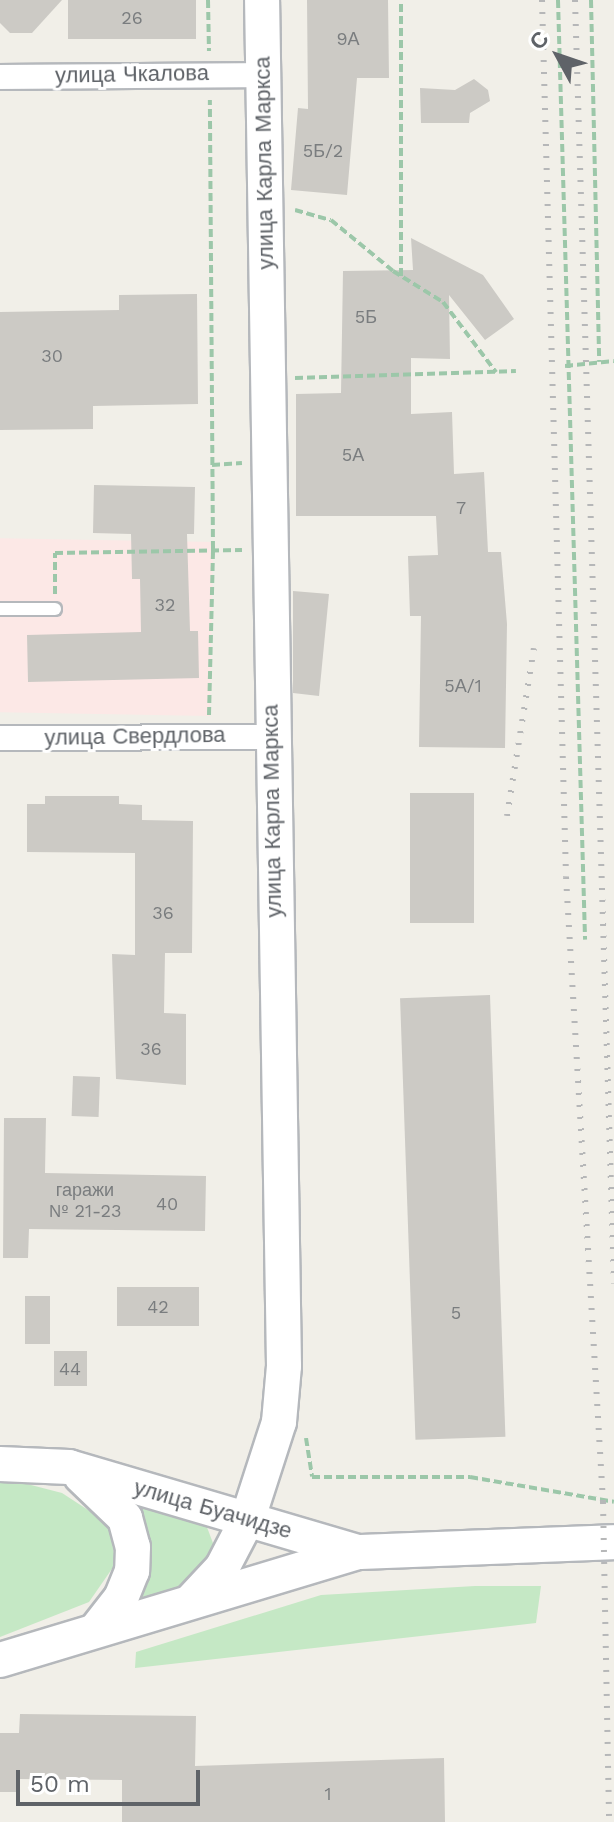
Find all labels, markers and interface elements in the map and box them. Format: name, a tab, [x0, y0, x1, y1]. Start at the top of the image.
house number: 26	[121, 7, 143, 29]
north arrow	[518, 16, 598, 96]
text: С	[525, 26, 554, 54]
house number: 9А	[336, 28, 360, 50]
street label: улица Карла Маркса	[249, 56, 279, 270]
street label: улица Чкалова	[55, 59, 209, 89]
house number: 5Б/2	[303, 140, 343, 162]
house number: 5Б	[355, 306, 377, 328]
house number: 30	[41, 345, 63, 367]
house number: 5А	[342, 444, 364, 466]
house number: 7	[456, 497, 466, 519]
house number: 32	[155, 594, 175, 616]
house number: 5А/1	[444, 675, 482, 697]
street label: улица Карла Маркса	[257, 704, 287, 918]
street label: улица Свердлова	[44, 721, 226, 751]
house number: 36	[152, 902, 174, 924]
house number: 36	[140, 1038, 162, 1060]
house number: гаражи № 21-23	[49, 1180, 121, 1222]
house number: 40	[156, 1193, 178, 1215]
house number: 42	[147, 1296, 169, 1318]
house number: 5	[451, 1302, 461, 1324]
house number: 44	[59, 1358, 81, 1380]
street label: улица Буачидзе	[131, 1474, 295, 1544]
scale bar	[20, 1754, 204, 1804]
text: 50 m	[30, 1770, 90, 1798]
house number: 1	[324, 1783, 332, 1805]

